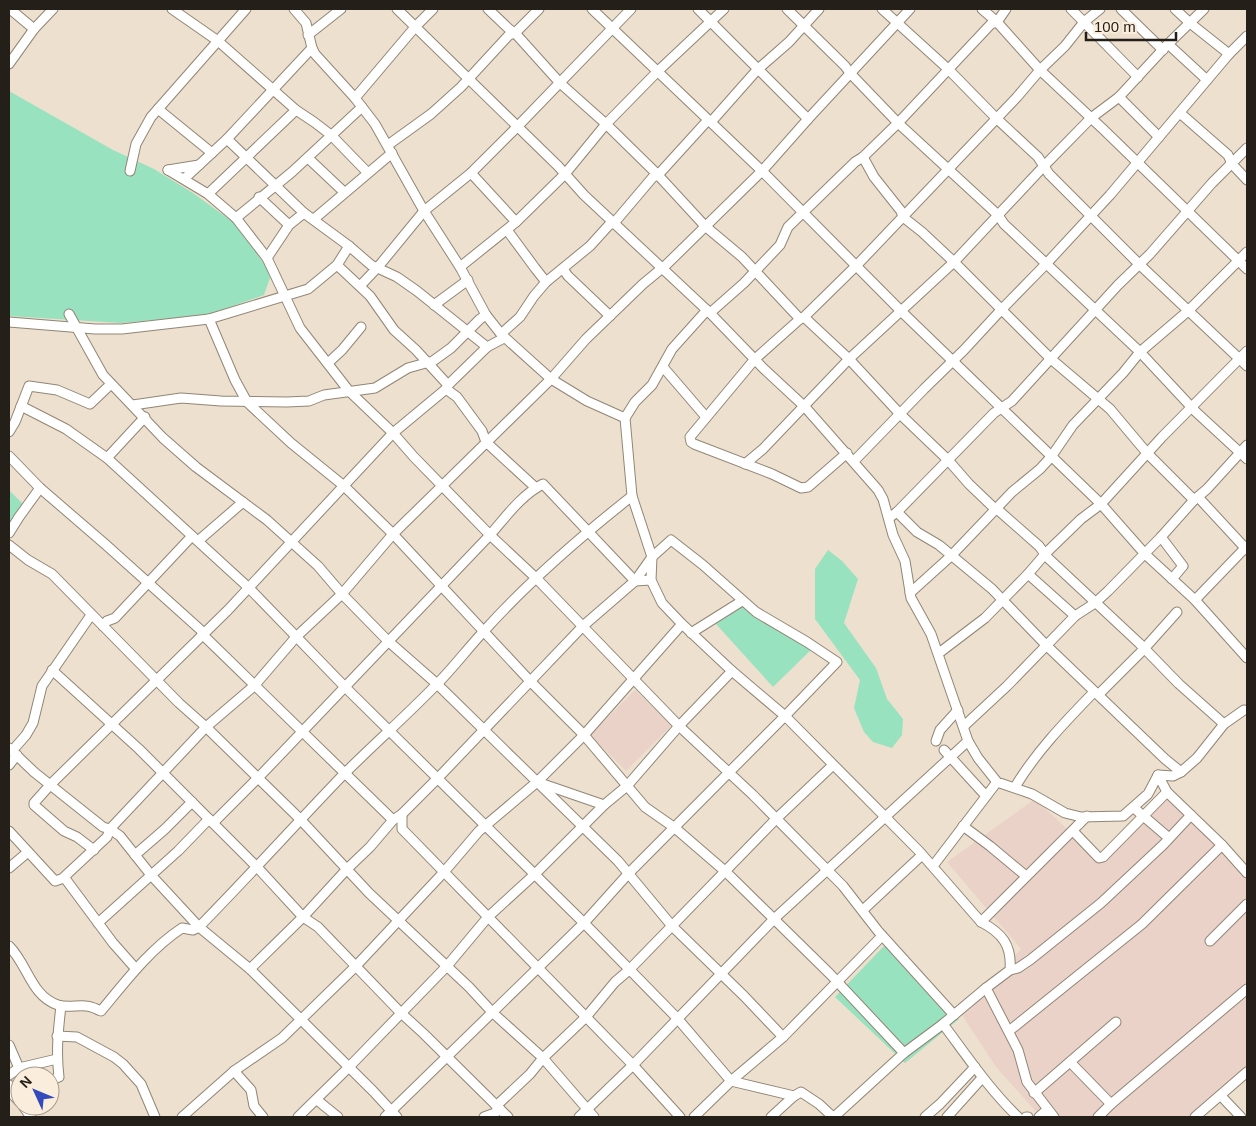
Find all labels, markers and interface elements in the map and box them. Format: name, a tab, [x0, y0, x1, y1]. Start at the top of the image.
scale bar	[1086, 10, 1176, 42]
text: 100 m	[1094, 18, 1136, 35]
north arrow	[10, 1066, 60, 1116]
text: N	[16, 1073, 35, 1091]

